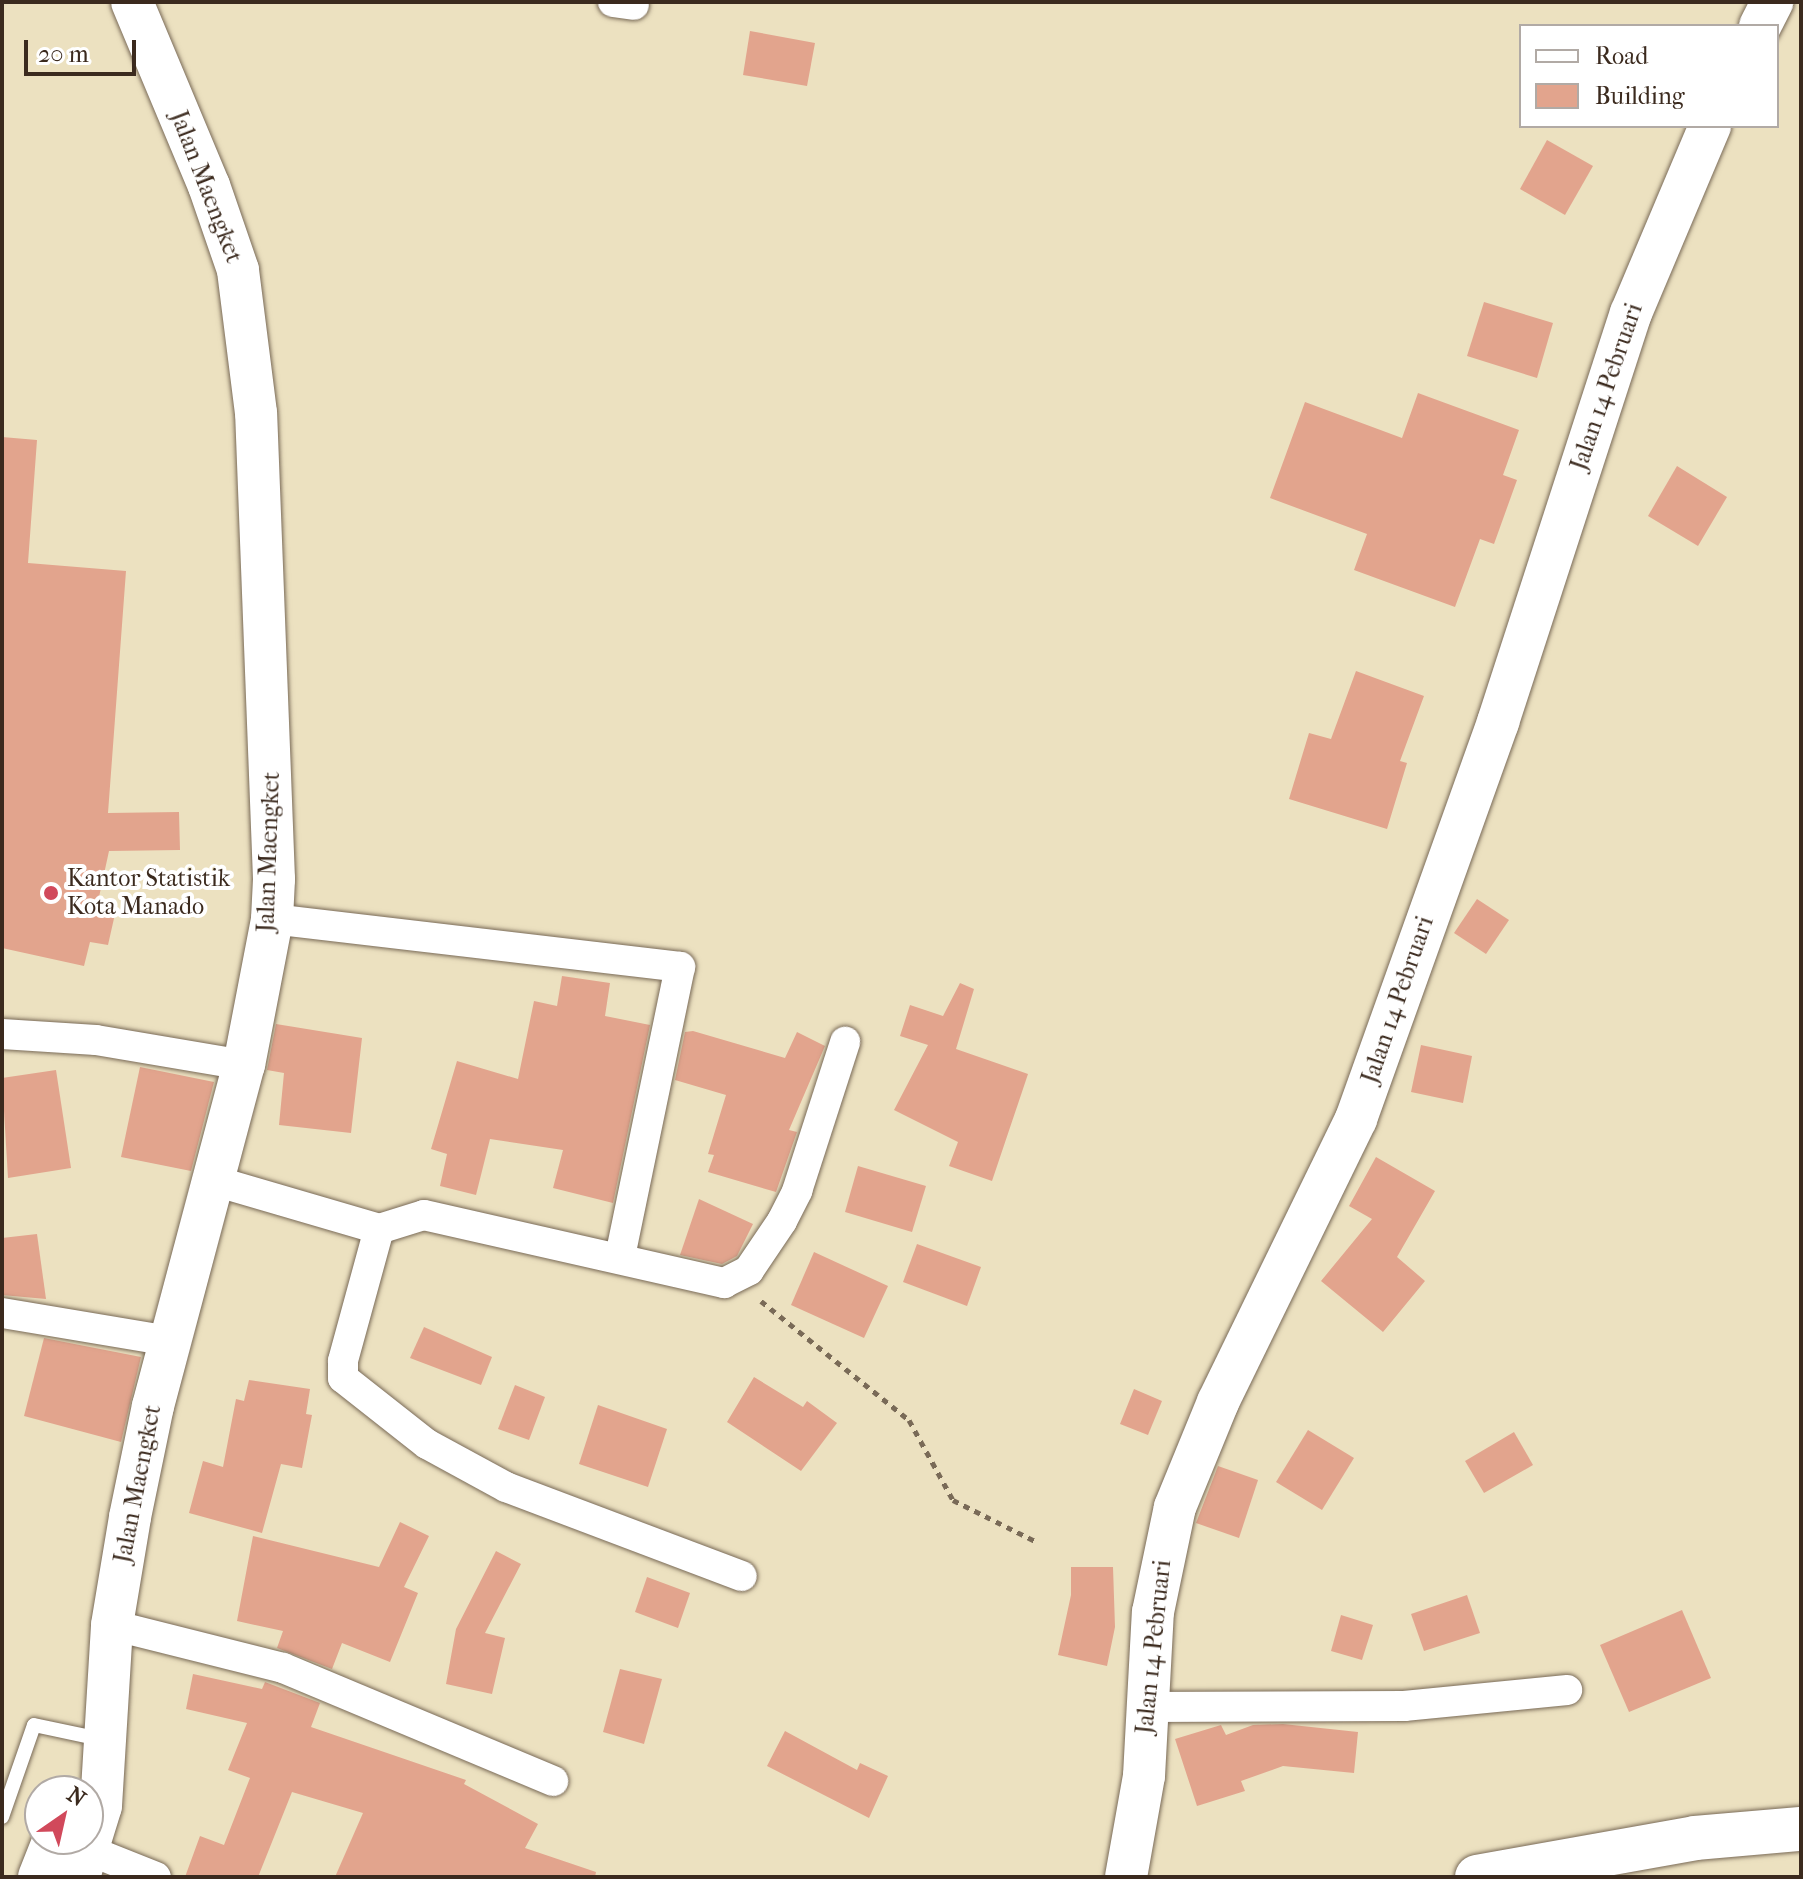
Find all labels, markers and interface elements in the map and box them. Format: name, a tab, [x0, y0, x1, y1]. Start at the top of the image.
scale bar	[28, 24, 140, 74]
legend	[1519, 24, 1779, 128]
text: 20 m	[38, 40, 89, 68]
text: Road	[1595, 42, 1648, 70]
text: Building	[1595, 82, 1685, 110]
street label: Jalan Maengket	[164, 107, 248, 267]
street label: Jalan 14 Pebruari	[1565, 300, 1649, 474]
street label: Jalan Maengket	[252, 771, 286, 933]
place label: Kantor Statistik Kota Manado	[67, 865, 230, 921]
marker: Kantor Statistik Kota Manado	[42, 884, 60, 902]
street label: Jalan 14 Pebruari	[1356, 913, 1440, 1087]
street label: Jalan Maengket	[109, 1402, 167, 1566]
street label: Jalan 14 Pebruari	[1131, 1559, 1177, 1735]
north arrow	[24, 1775, 104, 1855]
text: N	[62, 1781, 90, 1812]

